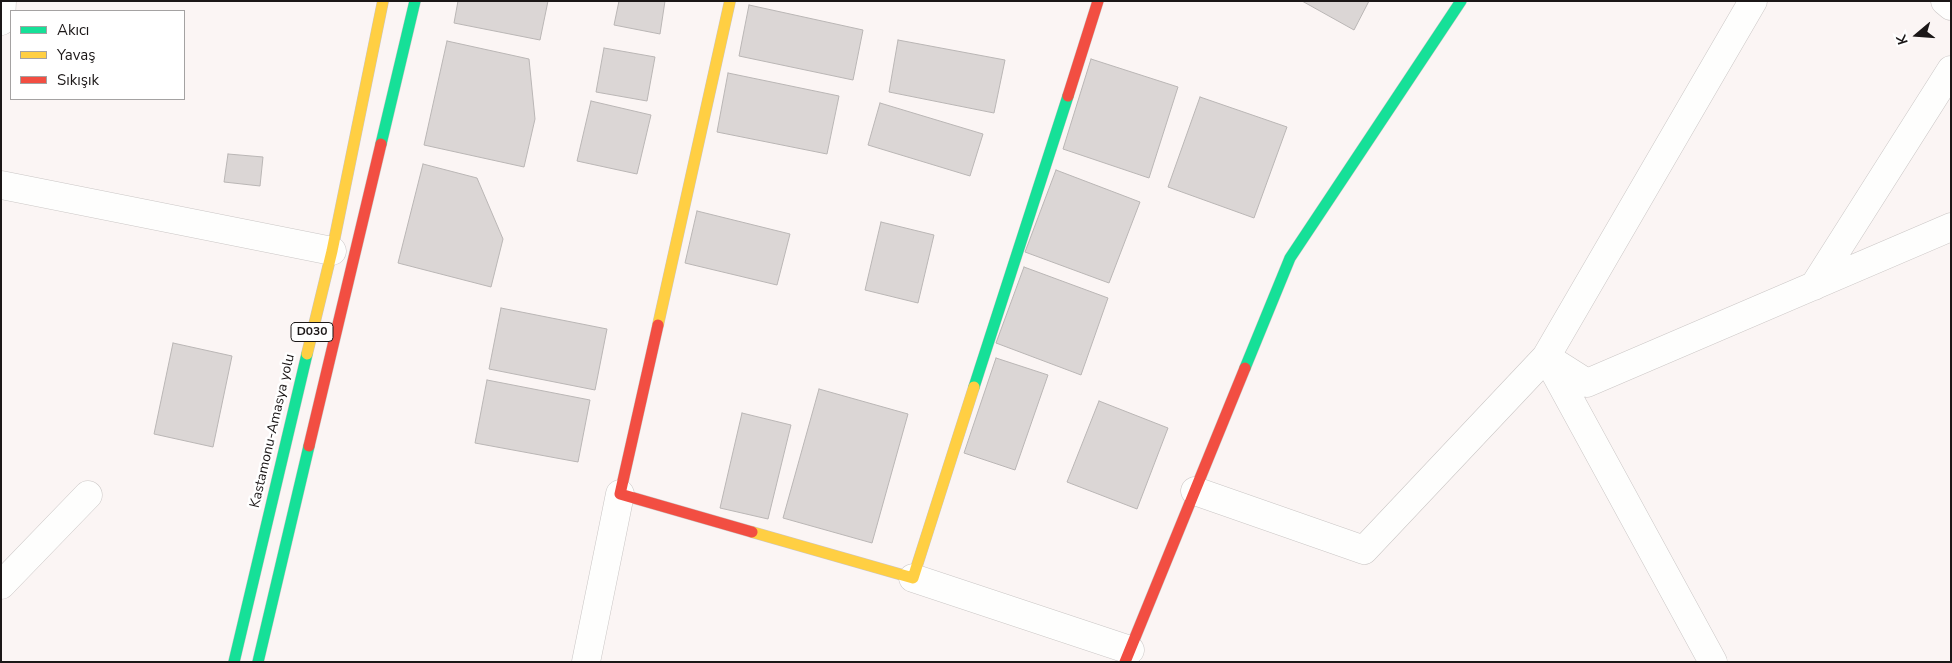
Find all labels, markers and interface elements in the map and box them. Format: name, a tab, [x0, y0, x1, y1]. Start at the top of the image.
legend	[10, 10, 185, 100]
north arrow	[1892, 10, 1942, 60]
text: Akıcı	[57, 20, 89, 40]
text: K	[1892, 32, 1913, 47]
text: Yavaş	[57, 45, 95, 65]
text: Sıkışık	[57, 70, 99, 90]
road number: D030	[291, 322, 333, 342]
street label: Kastamonu-Amasya yolu	[247, 352, 299, 510]

